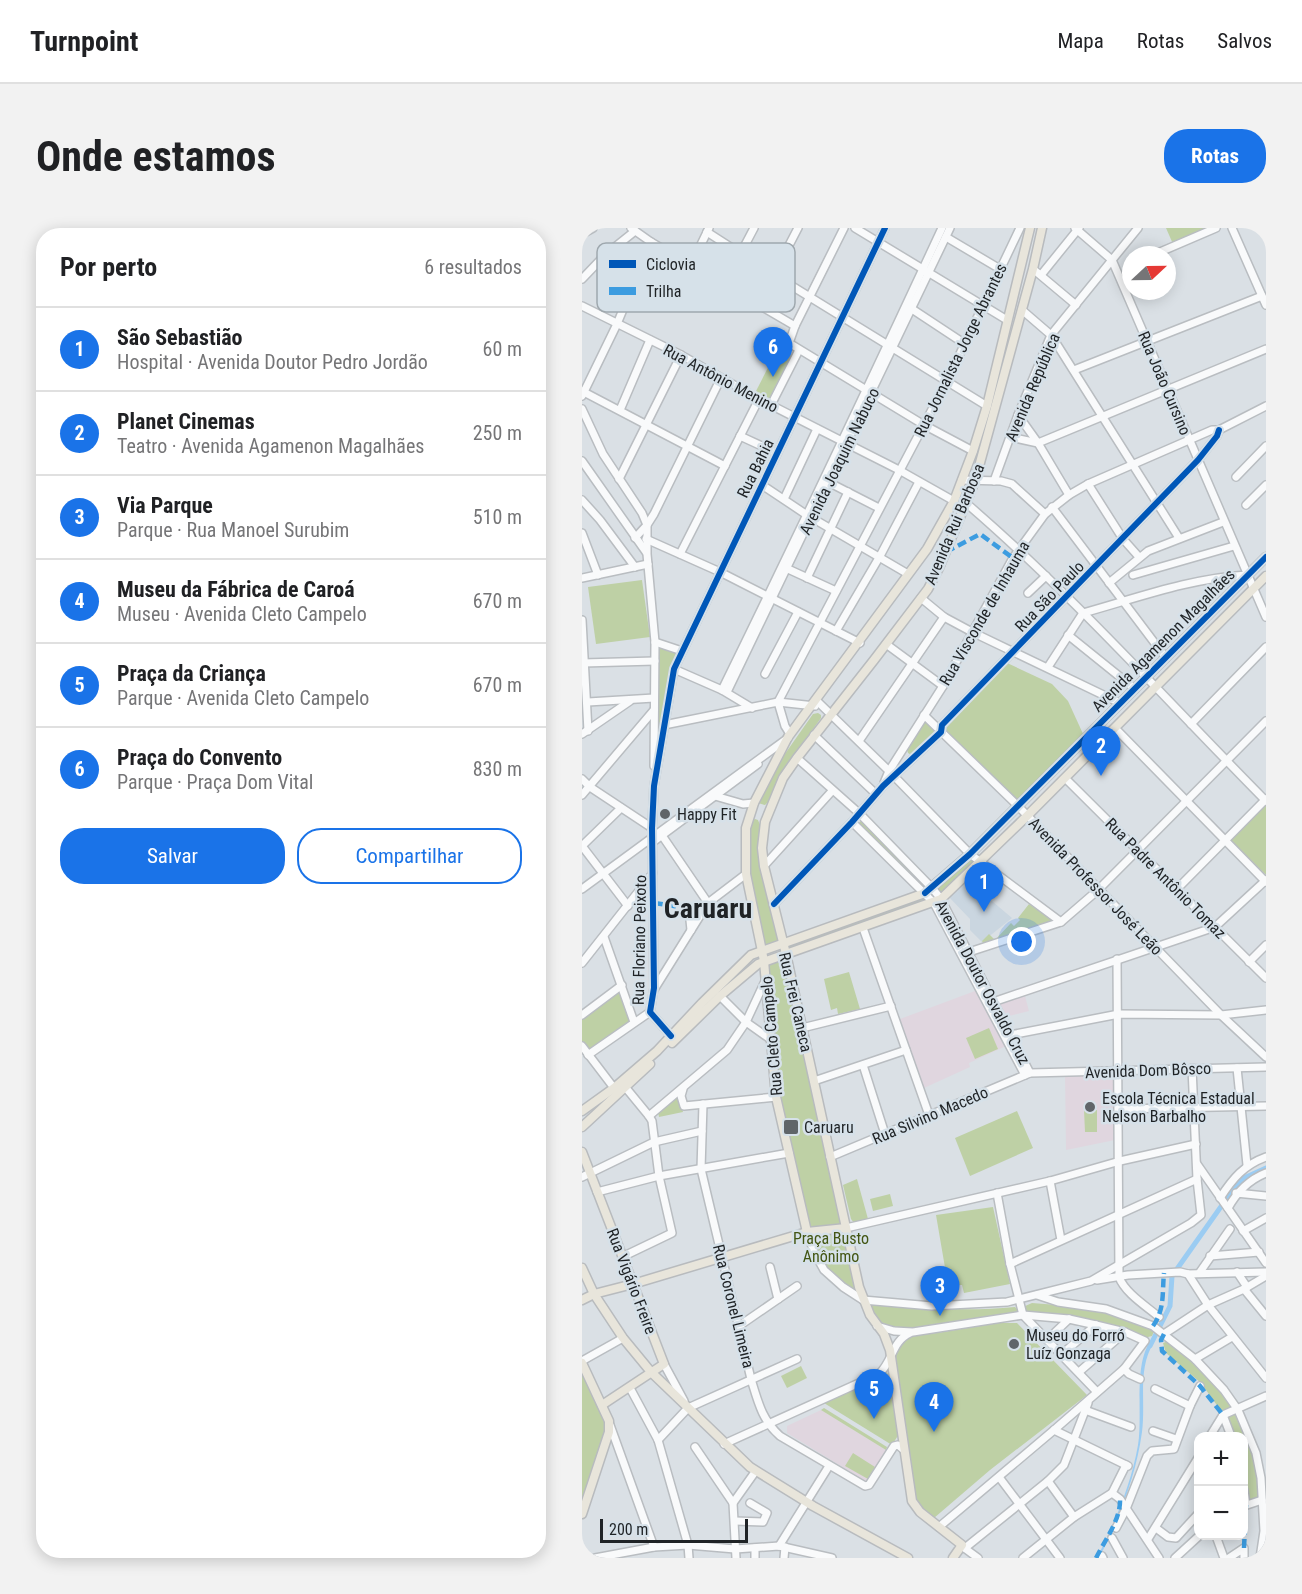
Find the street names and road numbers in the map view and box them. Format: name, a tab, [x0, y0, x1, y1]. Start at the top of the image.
street label: Rua Jornalista Jorge Abrantes	[910, 260, 1011, 440]
street label: Rua João Cursino	[1134, 328, 1195, 438]
street label: Avenida República	[1001, 330, 1064, 444]
street label: Rua Antônio Menino	[660, 340, 781, 417]
street label: Avenida Joaquim Nabuco	[796, 385, 883, 538]
street label: Rua Bahia	[733, 436, 778, 501]
street label: Avenida Rui Barbosa	[920, 461, 989, 588]
street label: Rua Visconde de Inhauma	[935, 538, 1034, 689]
street label: Rua São Paulo	[1011, 557, 1088, 636]
street label: Avenida Agamenon Magalhães	[1088, 565, 1239, 716]
street label: Avenida Professor José Leão	[1025, 814, 1166, 959]
street label: Rua Padre Antônio Tomaz	[1101, 814, 1230, 943]
street label: Rua Floriano Peixoto	[629, 875, 650, 1005]
street label: Avenida Doutor Osvaldo Cruz	[931, 897, 1034, 1068]
street label: Rua Frei Caneca	[775, 950, 816, 1054]
street label: Rua Cleto Campelo	[757, 975, 786, 1097]
street label: Avenida Dom Bôsco	[1085, 1059, 1211, 1082]
street label: Rua Silvino Macedo	[870, 1083, 991, 1148]
street label: Rua Vigário Freire	[603, 1226, 660, 1337]
street label: Rua Coronel Limeira	[709, 1242, 758, 1370]

